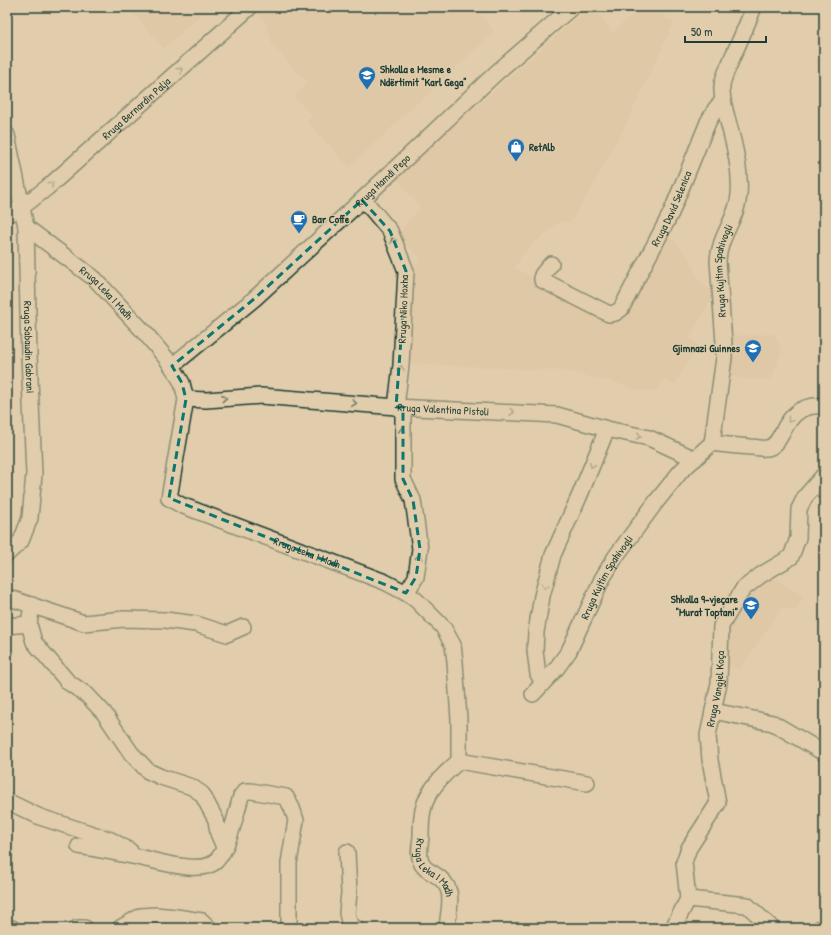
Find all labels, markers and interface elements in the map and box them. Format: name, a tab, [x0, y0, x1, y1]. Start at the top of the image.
scale bar	[685, 18, 766, 44]
text: 50 m	[691, 23, 712, 40]
place label: Shkolla e Mesme e Ndërtimit "Karl Gega"	[380, 62, 467, 90]
school or university icon: Shkolla e Mesme e Ndërtimit "Karl Gega"	[357, 65, 377, 90]
one-way arrow	[175, 67, 183, 74]
street label: Rruga Bernardin Palja	[99, 74, 174, 143]
shop icon: RetAlb	[506, 137, 526, 162]
place label: RetAlb	[529, 140, 555, 154]
street label: Rruga Hamdi Pepo	[352, 151, 414, 210]
street label: Rruga David Selenica	[648, 168, 695, 249]
one-way arrow	[47, 181, 54, 188]
cafe icon: Bar Coffe	[289, 209, 309, 234]
place label: Bar Coffe	[312, 212, 350, 226]
street label: Rruga Kujtim Spahivogli	[711, 222, 736, 318]
one-way arrow	[390, 237, 398, 244]
street label: Rruga Leka I Madh	[77, 263, 136, 323]
street label: Rruga Niko Hoxha	[395, 274, 411, 344]
street label: Rruga Sabaudin Gabrani	[21, 301, 38, 394]
school or university icon: Gjimnazi Guinnes	[743, 338, 763, 363]
place label: Gjimnazi Guinnes	[673, 341, 741, 356]
one-way arrow	[396, 365, 405, 371]
one-way arrow	[221, 394, 227, 403]
one-way arrow	[351, 398, 357, 407]
street label: Rruga Valentina Pistoli	[397, 400, 490, 419]
one-way arrow	[509, 407, 515, 416]
one-way arrow	[788, 415, 795, 422]
one-way arrow	[398, 427, 406, 433]
one-way arrow	[636, 431, 642, 439]
one-way arrow	[589, 462, 597, 469]
street label: Rruga Kujtim Spahivogli	[577, 532, 636, 622]
street label: Rruga Leka I Madh	[272, 534, 343, 572]
one-way arrow	[414, 554, 423, 560]
one-way arrow	[541, 583, 549, 589]
place label: Shkolla 9-vjeçare "Murat Toptani"	[671, 592, 739, 620]
school or university icon: Shkolla 9-vjeçare "Murat Toptani"	[741, 595, 761, 620]
street label: Rruga Vangjel Koça	[703, 650, 727, 728]
street label: Rruga Leka I Madh	[412, 838, 457, 898]

